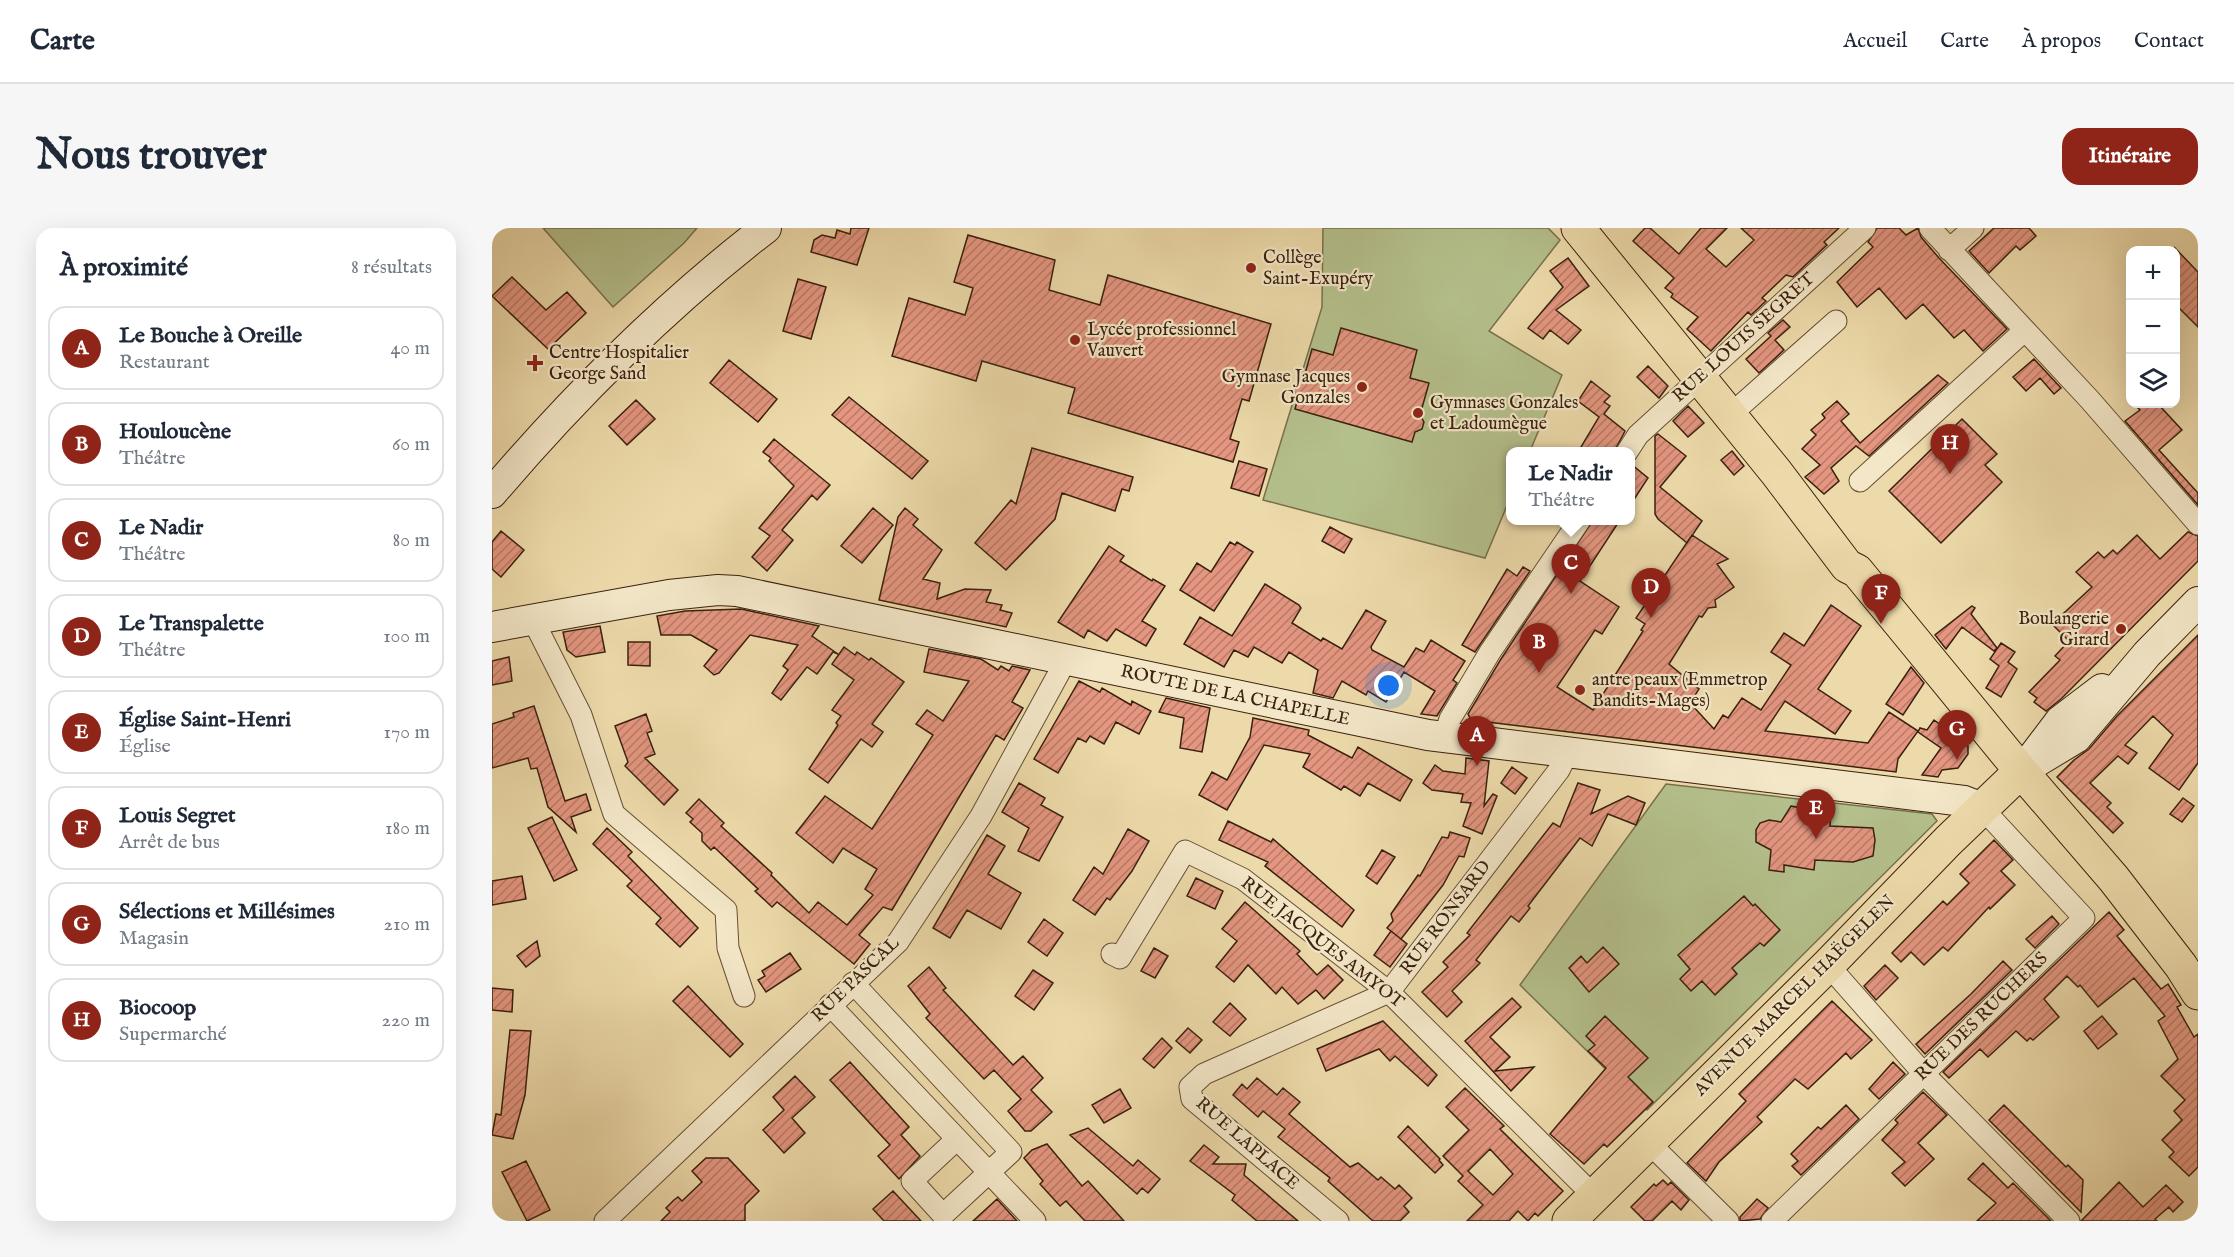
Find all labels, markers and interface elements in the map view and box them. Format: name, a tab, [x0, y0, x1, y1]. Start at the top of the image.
text: Carte	[30, 24, 95, 59]
text: Accueil	[1843, 28, 1907, 55]
text: Carte	[1940, 28, 1989, 55]
text: À propos	[2022, 28, 2101, 55]
text: Contact	[2134, 28, 2204, 55]
button: Itinéraire	[2062, 128, 2198, 185]
text: Nous trouver	[36, 130, 267, 183]
map controls	[2126, 246, 2180, 408]
button: +	[2126, 246, 2180, 300]
place label: Collège Saint-Exupéry	[1263, 247, 1373, 291]
text: À proximité	[60, 251, 188, 284]
text: 8 résultats	[351, 255, 432, 280]
marker: Collège Saint-Exupéry	[1244, 261, 1258, 275]
street label: RUE LOUIS SEGRET	[1668, 268, 1820, 408]
button: −	[2126, 300, 2180, 354]
place label: Lycée professionnel Vauvert	[1086, 319, 1236, 363]
text: Le Bouche à Oreille	[119, 322, 302, 350]
marker: Lycée professionnel Vauvert	[1068, 333, 1082, 347]
text: A	[75, 336, 88, 361]
text: 40 m	[391, 336, 430, 361]
place label: Centre Hospitalier George Sand	[549, 342, 689, 386]
text: Restaurant	[119, 350, 210, 375]
marker: Centre Hospitalier George Sand	[526, 354, 544, 372]
button: layers	[2126, 354, 2180, 408]
place label: Gymnase Jacques Gonzales	[1222, 366, 1350, 410]
marker: Gymnase Jacques Gonzales	[1355, 380, 1369, 394]
place label: Gymnases Gonzales et Ladoumègue	[1430, 392, 1578, 436]
marker: Gymnases Gonzales et Ladoumègue	[1411, 406, 1425, 420]
text: Houloucène	[119, 418, 231, 446]
pin: H	[1930, 424, 1970, 474]
text: B	[75, 432, 88, 457]
text: 60 m	[392, 432, 430, 457]
text: Théâtre	[119, 446, 185, 471]
popup	[1506, 447, 1635, 525]
text: Le Nadir	[1528, 460, 1613, 488]
text: Théâtre	[1528, 488, 1595, 513]
text: Le Nadir	[119, 514, 203, 542]
text: C	[74, 528, 89, 553]
text: 80 m	[393, 528, 430, 553]
text: Théâtre	[119, 542, 185, 567]
pin: C	[1552, 544, 1590, 594]
pin: D	[1632, 568, 1670, 618]
pin: F	[1862, 574, 1900, 624]
place label: Boulangerie Girard	[2018, 608, 2109, 652]
text: Le Transpalette	[119, 610, 264, 638]
marker: Boulangerie Girard	[2114, 622, 2128, 636]
text: D	[73, 624, 90, 649]
text: 100 m	[383, 624, 430, 649]
pin: B	[1520, 624, 1558, 673]
text: Théâtre	[119, 638, 185, 663]
street label: ROUTE DE LA CHAPELLE	[1118, 660, 1352, 732]
place label: antre peaux (Emmetrop Bandits-Mages)	[1592, 669, 1768, 713]
your location	[1374, 671, 1403, 700]
marker: antre peaux (Emmetrop Bandits-Mages)	[1573, 683, 1587, 697]
text: Église Saint-Henri	[119, 706, 291, 734]
pin: G	[1938, 710, 1976, 760]
pin: A	[1458, 716, 1496, 766]
text: E	[75, 720, 88, 745]
text: 170 m	[384, 720, 430, 745]
text: Église	[119, 734, 171, 759]
pin: E	[1796, 790, 1836, 839]
text: Louis Segret	[119, 802, 236, 830]
text: F	[75, 816, 88, 841]
text: 180 m	[385, 816, 430, 841]
text: Arrêt de bus	[119, 830, 220, 855]
street label: RUE RONSARD	[1395, 856, 1497, 980]
street label: RUE JACQUES AMYOT	[1236, 872, 1408, 1014]
street label: AVENUE MARCEL HAËGELEN	[1688, 890, 1901, 1102]
text: Sélections et Millésimes	[119, 898, 335, 926]
text: G	[74, 912, 89, 937]
text: 210 m	[384, 912, 430, 937]
text: Magasin	[119, 926, 189, 951]
street label: RUE PASCAL	[807, 932, 905, 1028]
street label: RUE DES RUCHERS	[1911, 948, 2053, 1086]
text: Biocoop	[119, 994, 196, 1022]
text: H	[73, 1008, 90, 1033]
text: 220 m	[382, 1008, 430, 1033]
text: Supermarché	[119, 1022, 227, 1047]
street label: RUE LAPLACE	[1190, 1093, 1304, 1195]

